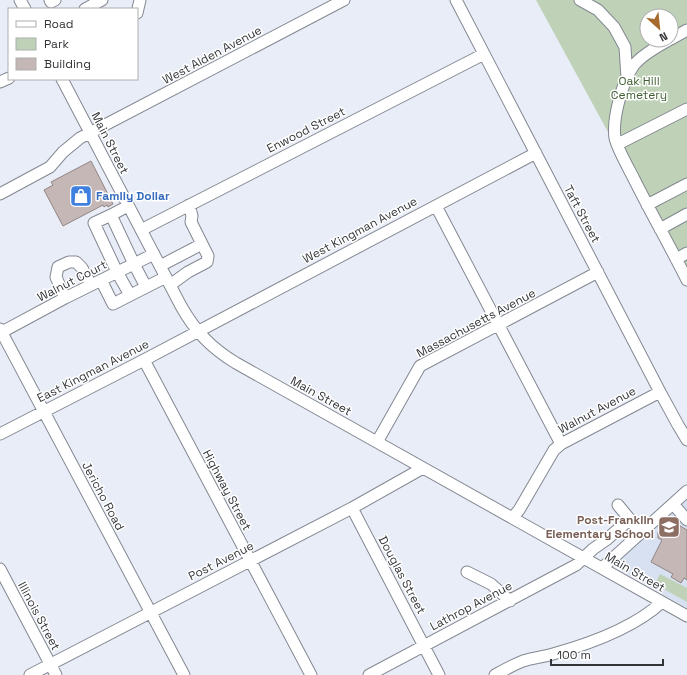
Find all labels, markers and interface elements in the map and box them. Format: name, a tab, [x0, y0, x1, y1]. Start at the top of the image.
legend	[8, 8, 138, 80]
north arrow	[639, 8, 679, 48]
text: Road	[44, 16, 73, 32]
street label: West Alden Avenue	[160, 22, 264, 88]
text: N	[657, 29, 670, 45]
text: Park	[44, 36, 69, 52]
text: Building	[44, 56, 91, 72]
park label: Oak Hill Cemetery	[611, 73, 667, 103]
street label: Enwood Street	[264, 103, 348, 157]
street label: Main Street	[88, 109, 132, 177]
street label: Taft Street	[560, 182, 604, 246]
shop icon: Family Dollar	[68, 183, 94, 209]
place label: Family Dollar	[96, 188, 170, 204]
street label: West Kingman Avenue	[300, 193, 420, 267]
street label: Walnut Court	[35, 257, 109, 305]
street label: Massachusetts Avenue	[414, 285, 538, 361]
street label: East Kingman Avenue	[34, 336, 152, 406]
street label: Main Street	[288, 373, 354, 419]
street label: Walnut Avenue	[555, 383, 639, 437]
street label: Highway Street	[199, 447, 255, 533]
street label: Jericho Road	[78, 459, 128, 533]
place label: Post-Franklin Elementary School	[546, 512, 654, 542]
school or university icon: Post-Franklin Elementary School	[656, 514, 682, 540]
street label: Douglas Street	[375, 533, 429, 617]
street label: Post Avenue	[186, 538, 256, 584]
street label: Main Street	[602, 548, 668, 596]
street label: Lathrop Avenue	[427, 578, 515, 634]
street label: Illinois Street	[14, 579, 64, 653]
scale bar	[551, 641, 663, 667]
text: 100 m	[557, 647, 591, 663]

